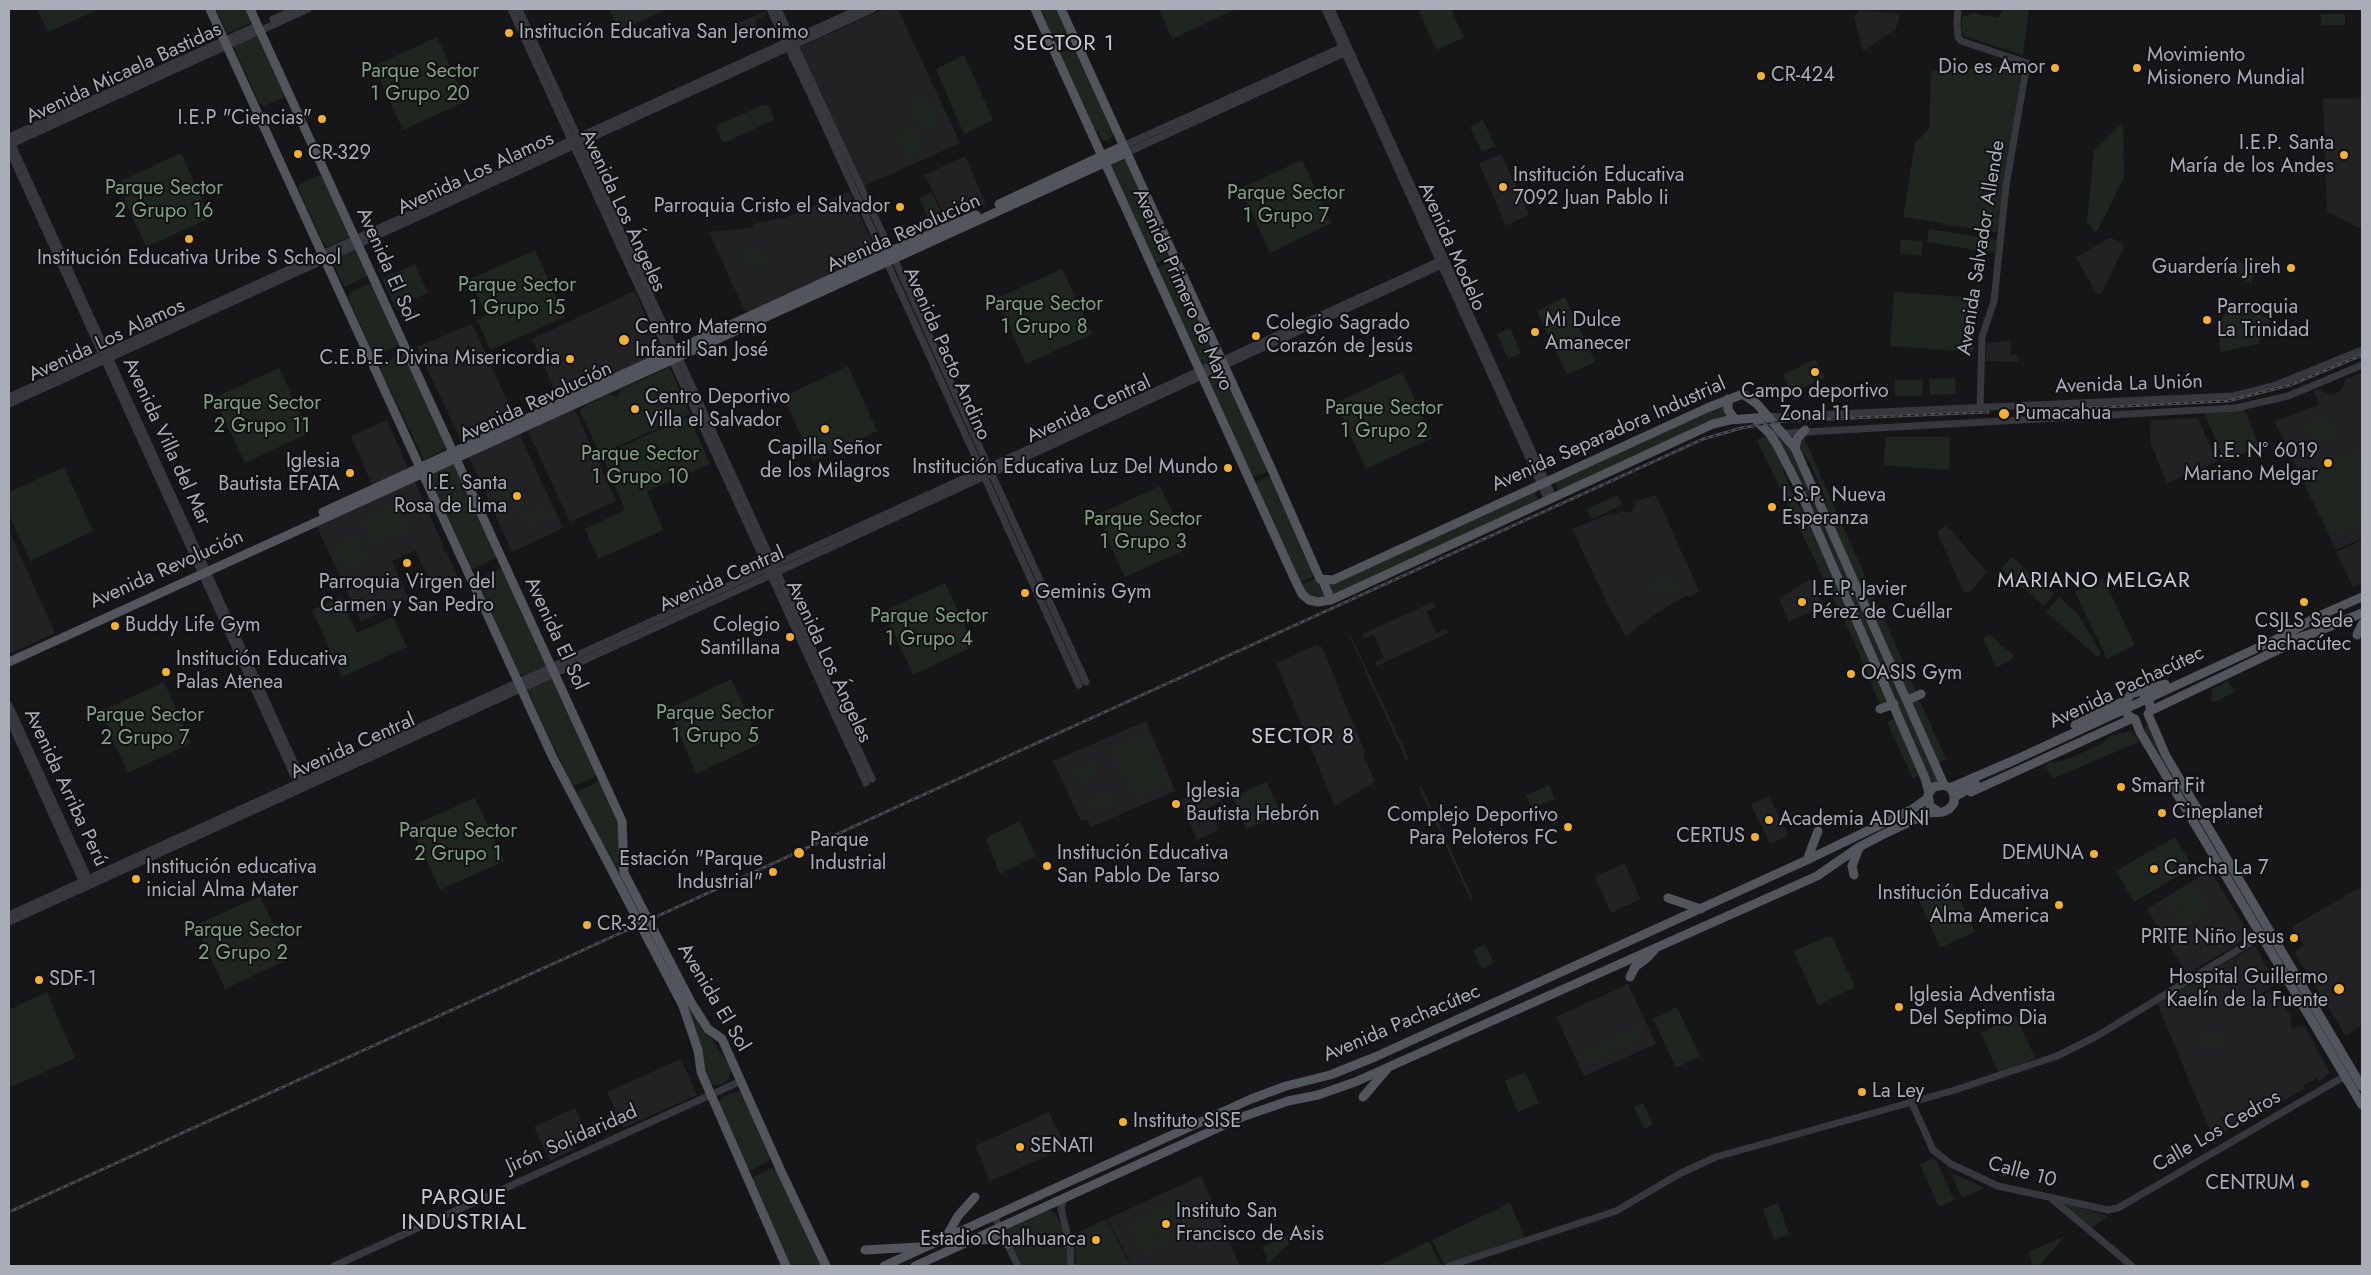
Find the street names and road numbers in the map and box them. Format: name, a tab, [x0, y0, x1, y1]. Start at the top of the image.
street label: Avenida Micaela Bastidas	[23, 18, 225, 130]
street label: Avenida Los Ángeles	[574, 126, 670, 296]
street label: Avenida Los Alamos	[394, 127, 558, 221]
street label: Avenida Salvador Allende	[1953, 139, 2011, 357]
street label: Avenida Modelo	[1412, 179, 1490, 315]
street label: Avenida Primero de Mayo	[1127, 185, 1237, 395]
street label: Avenida Revolución	[823, 189, 985, 279]
street label: Avenida El Sol	[350, 204, 422, 326]
street label: Avenida Pacto Andino	[897, 264, 995, 444]
street label: Avenida Los Alamos	[25, 294, 189, 388]
street label: Avenida Villa del Mar	[117, 354, 215, 530]
street label: Avenida Revolución	[456, 357, 616, 449]
street label: Avenida La Unión	[2055, 370, 2203, 400]
street label: Avenida Central	[1023, 371, 1155, 449]
street label: Avenida Separadora Industrial	[1488, 372, 1730, 498]
street label: Avenida Revolución	[86, 525, 248, 615]
street label: Avenida Central	[656, 542, 788, 618]
street label: Avenida El Sol	[518, 574, 592, 694]
street label: Avenida Los Ángeles	[780, 577, 876, 747]
street label: Avenida Pachacútec	[2046, 642, 2208, 734]
street label: Avenida Arriba Perú	[18, 705, 112, 871]
street label: Avenida Central	[287, 709, 419, 785]
street label: Avenida El Sol	[671, 940, 755, 1056]
street label: Avenida Pachacútec	[1320, 980, 1484, 1068]
street label: Calle Los Cedros	[2149, 1086, 2285, 1178]
street label: Jirón Solidaridad	[503, 1100, 641, 1180]
street label: Calle 10	[1985, 1152, 2059, 1194]

